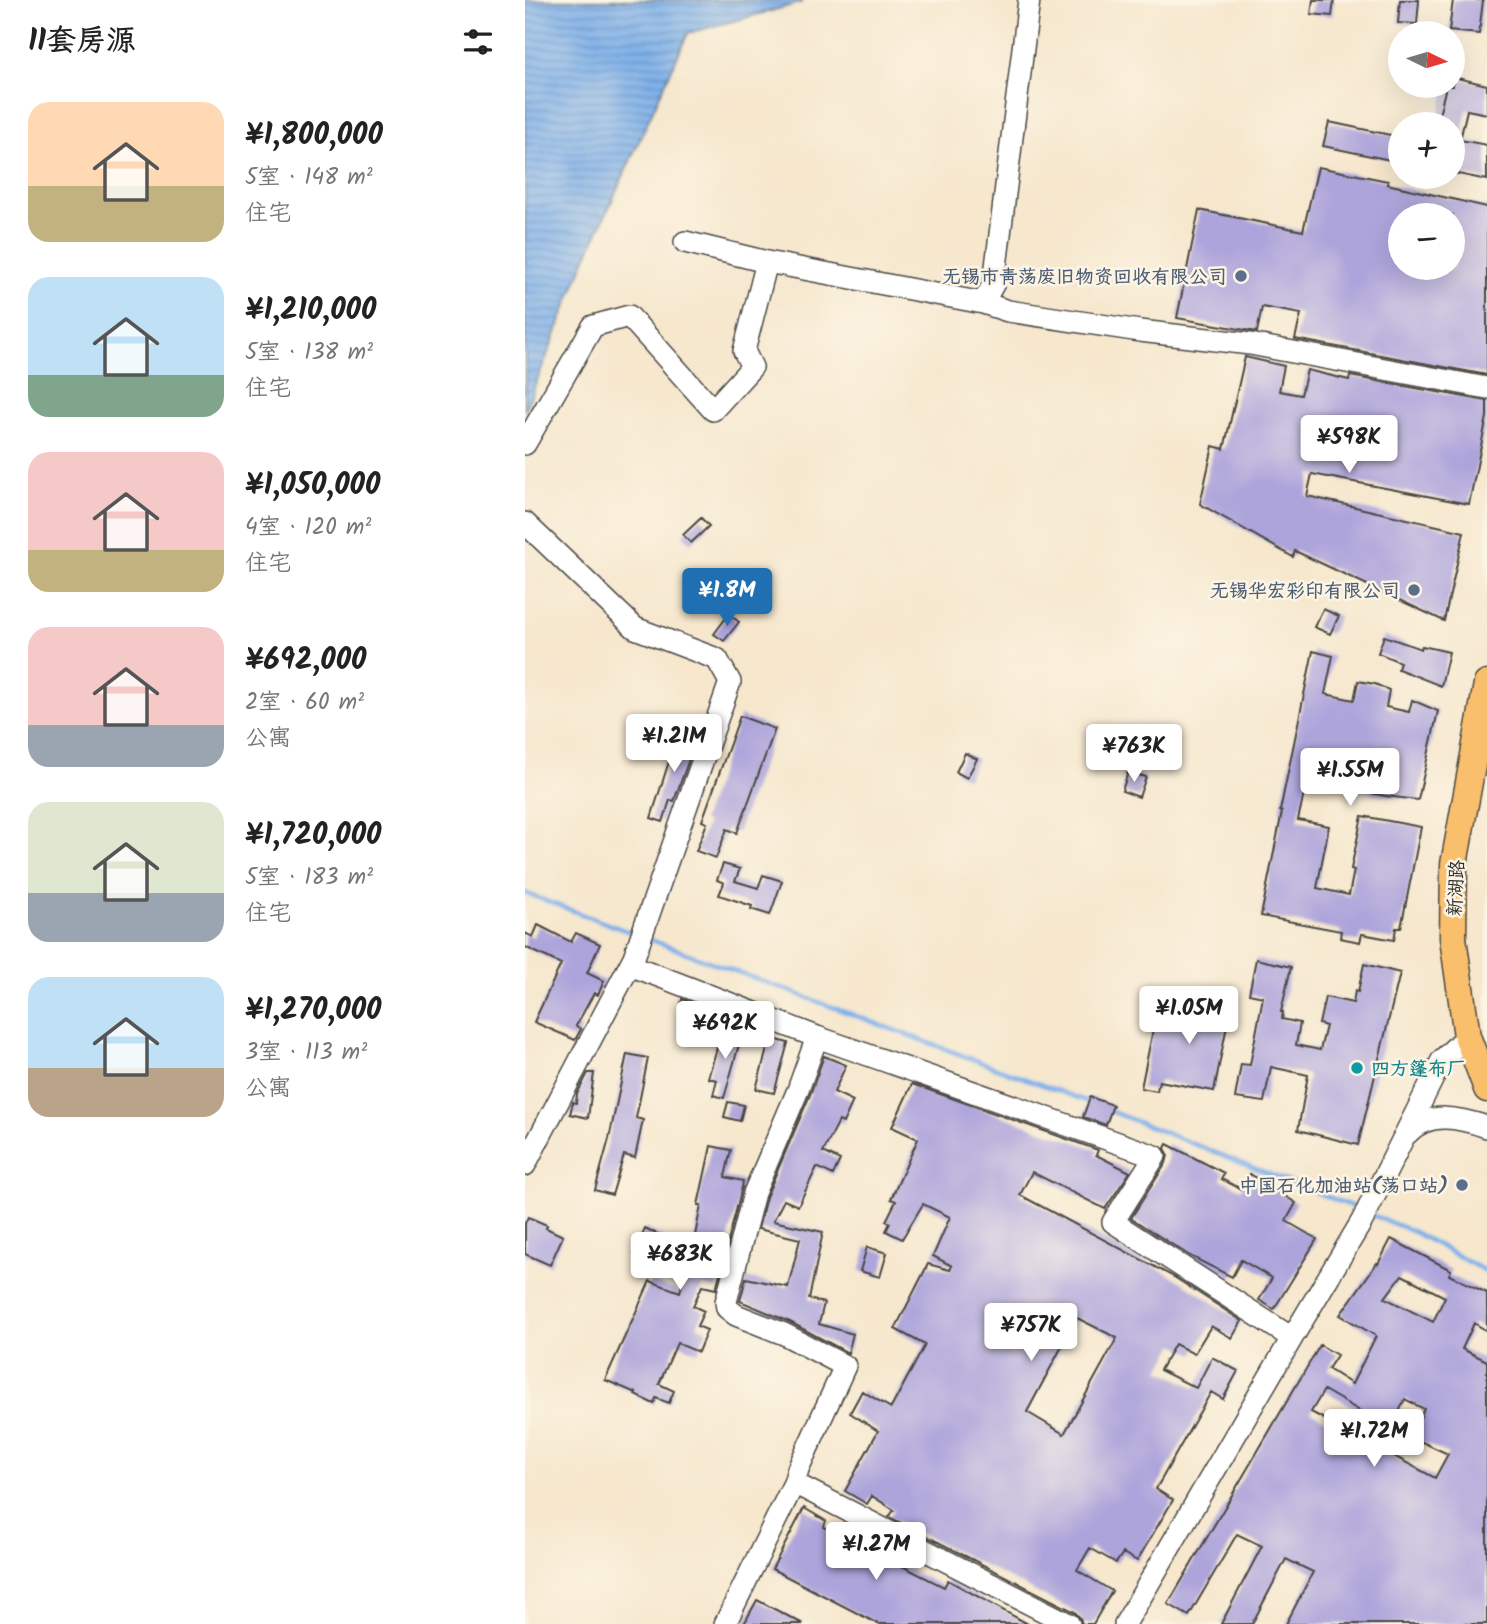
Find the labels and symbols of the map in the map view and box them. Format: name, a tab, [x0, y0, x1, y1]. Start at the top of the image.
north arrow	[1388, 21, 1465, 98]
place label: 无锡市青荡废旧物资回收有限公司	[942, 263, 1227, 293]
marker: 无锡市青荡废旧物资回收有限公司	[1233, 268, 1249, 284]
pin: ¥598K	[1300, 416, 1398, 475]
pin: ¥1.8M	[678, 568, 776, 628]
place label: 无锡华宏彩印有限公司	[1210, 577, 1400, 607]
marker: 无锡华宏彩印有限公司	[1406, 582, 1422, 598]
pin: ¥1.21M	[617, 714, 731, 774]
pin: ¥763K	[1085, 724, 1183, 784]
pin: ¥1.55M	[1293, 748, 1407, 808]
street label: 新湖路	[1441, 859, 1473, 917]
pin: ¥1.05M	[1132, 986, 1246, 1046]
pin: ¥692K	[676, 1002, 774, 1061]
place label: 四方篷布厂	[1371, 1055, 1466, 1085]
marker: 四方篷布厂	[1349, 1060, 1365, 1076]
place label: 中国石化加油站(荡口站)	[1239, 1172, 1448, 1202]
marker: 中国石化加油站(荡口站)	[1454, 1177, 1470, 1193]
pin: ¥683K	[631, 1232, 729, 1292]
pin: ¥757K	[982, 1304, 1080, 1363]
pin: ¥1.72M	[1317, 1410, 1431, 1469]
pin: ¥1.27M	[819, 1522, 933, 1582]

